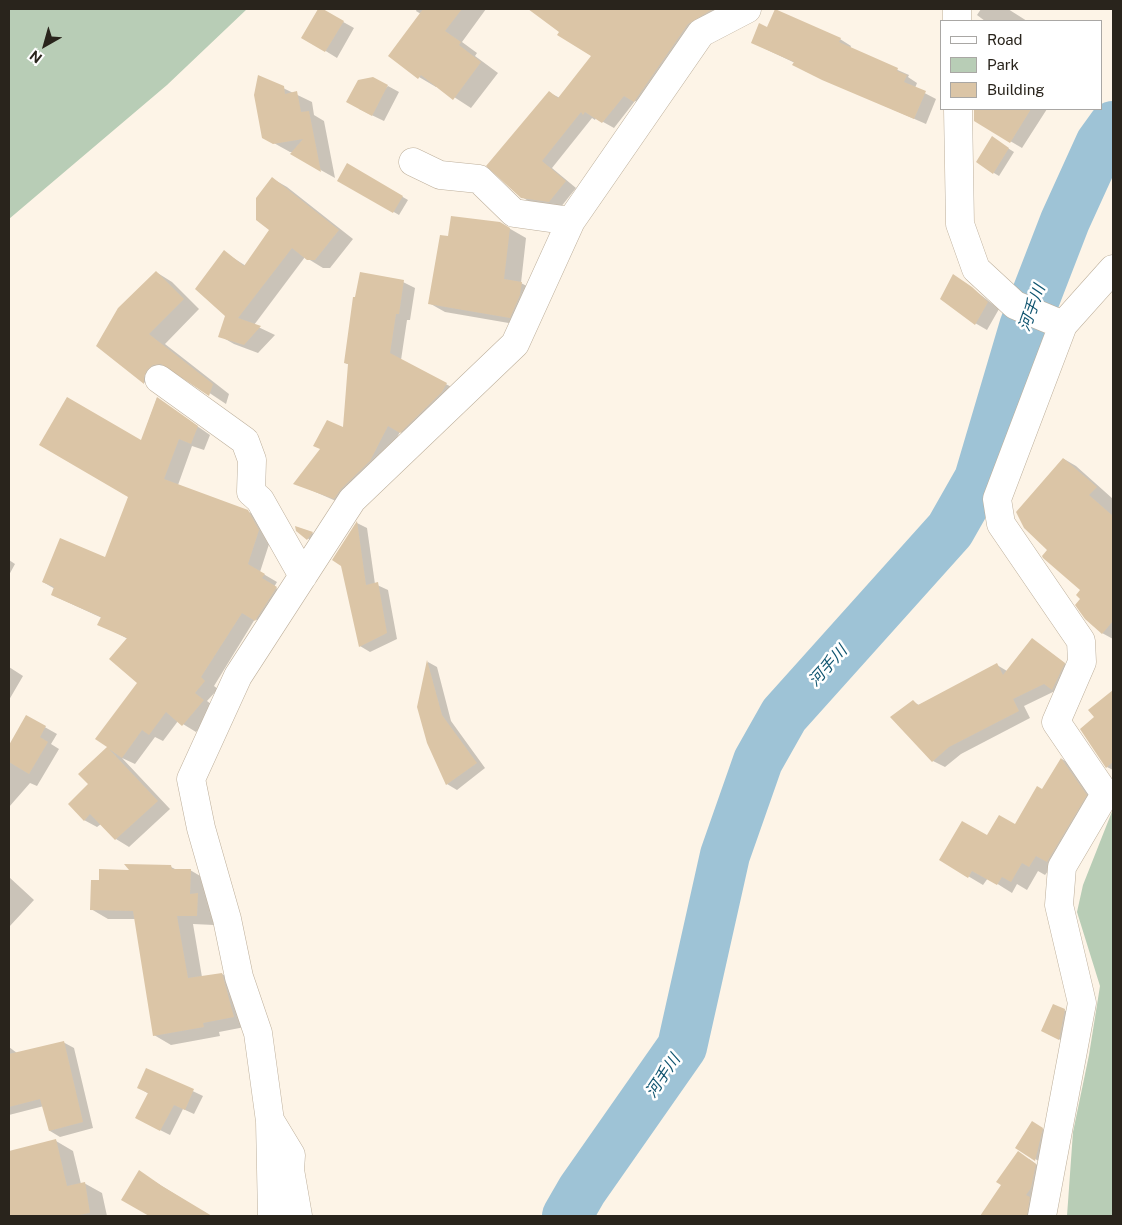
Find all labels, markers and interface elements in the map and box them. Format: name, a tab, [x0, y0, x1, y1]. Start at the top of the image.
north arrow	[20, 20, 70, 70]
legend	[940, 20, 1102, 110]
text: Road	[987, 31, 1023, 48]
text: N	[27, 47, 45, 67]
text: Park	[987, 56, 1019, 73]
text: Building	[987, 81, 1045, 98]
water label: 河手川	[1015, 282, 1049, 334]
water label: 河手川	[805, 642, 851, 690]
water label: 河手川	[642, 1051, 684, 1101]

